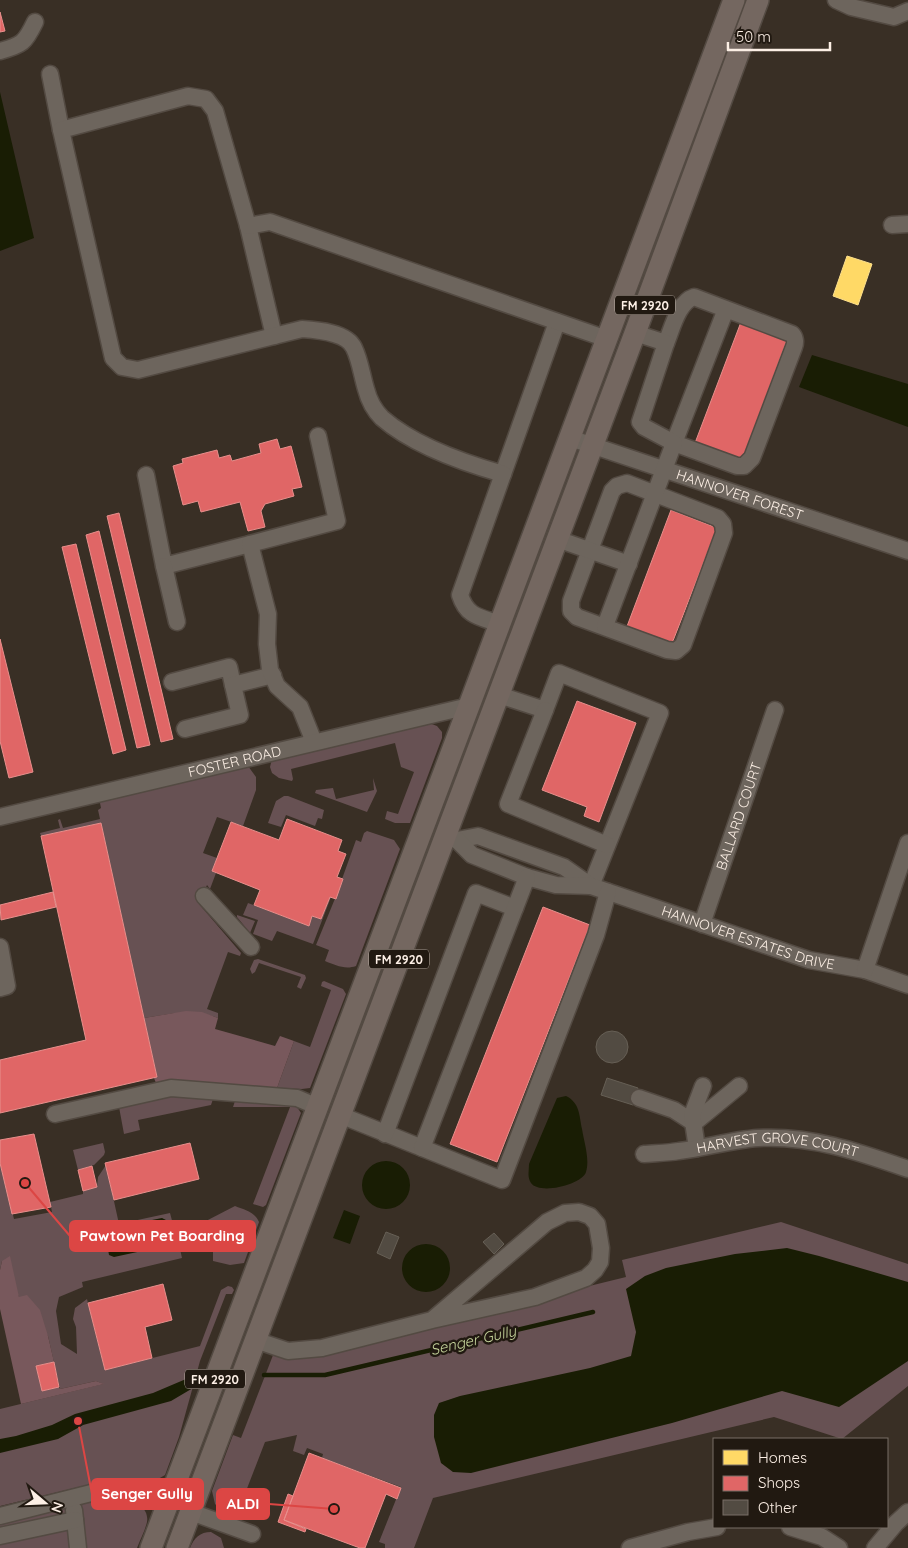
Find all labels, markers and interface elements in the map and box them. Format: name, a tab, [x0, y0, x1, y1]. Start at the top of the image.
scale bar	[728, 20, 830, 52]
text: 50 m	[736, 27, 771, 46]
road number: FM 2920	[615, 296, 675, 314]
street label: HANNOVER FOREST	[674, 465, 806, 524]
street label: FOSTER ROAD	[186, 742, 283, 781]
street label: BALLARD COURT	[712, 760, 766, 872]
street label: HANNOVER ESTATES DRIVE	[659, 902, 836, 973]
road number: FM 2920	[369, 950, 429, 969]
street label: HARVEST GROVE COURT	[695, 1129, 861, 1161]
callout: Pawtown Pet Boarding	[70, 1221, 255, 1251]
text: Pawtown Pet Boarding	[80, 1226, 244, 1245]
water label: Senger Gully	[428, 1321, 519, 1359]
road number: FM 2920	[185, 1370, 245, 1388]
legend	[713, 1438, 888, 1528]
text: Homes	[758, 1448, 807, 1467]
text: Shops	[758, 1473, 800, 1492]
north arrow	[20, 1478, 70, 1528]
callout: Senger Gully	[92, 1479, 203, 1509]
text: Senger Gully	[101, 1484, 193, 1503]
callout: ALDI	[217, 1489, 269, 1519]
text: ALDI	[227, 1494, 259, 1513]
text: Other	[758, 1498, 798, 1517]
text: N	[47, 1499, 67, 1515]

